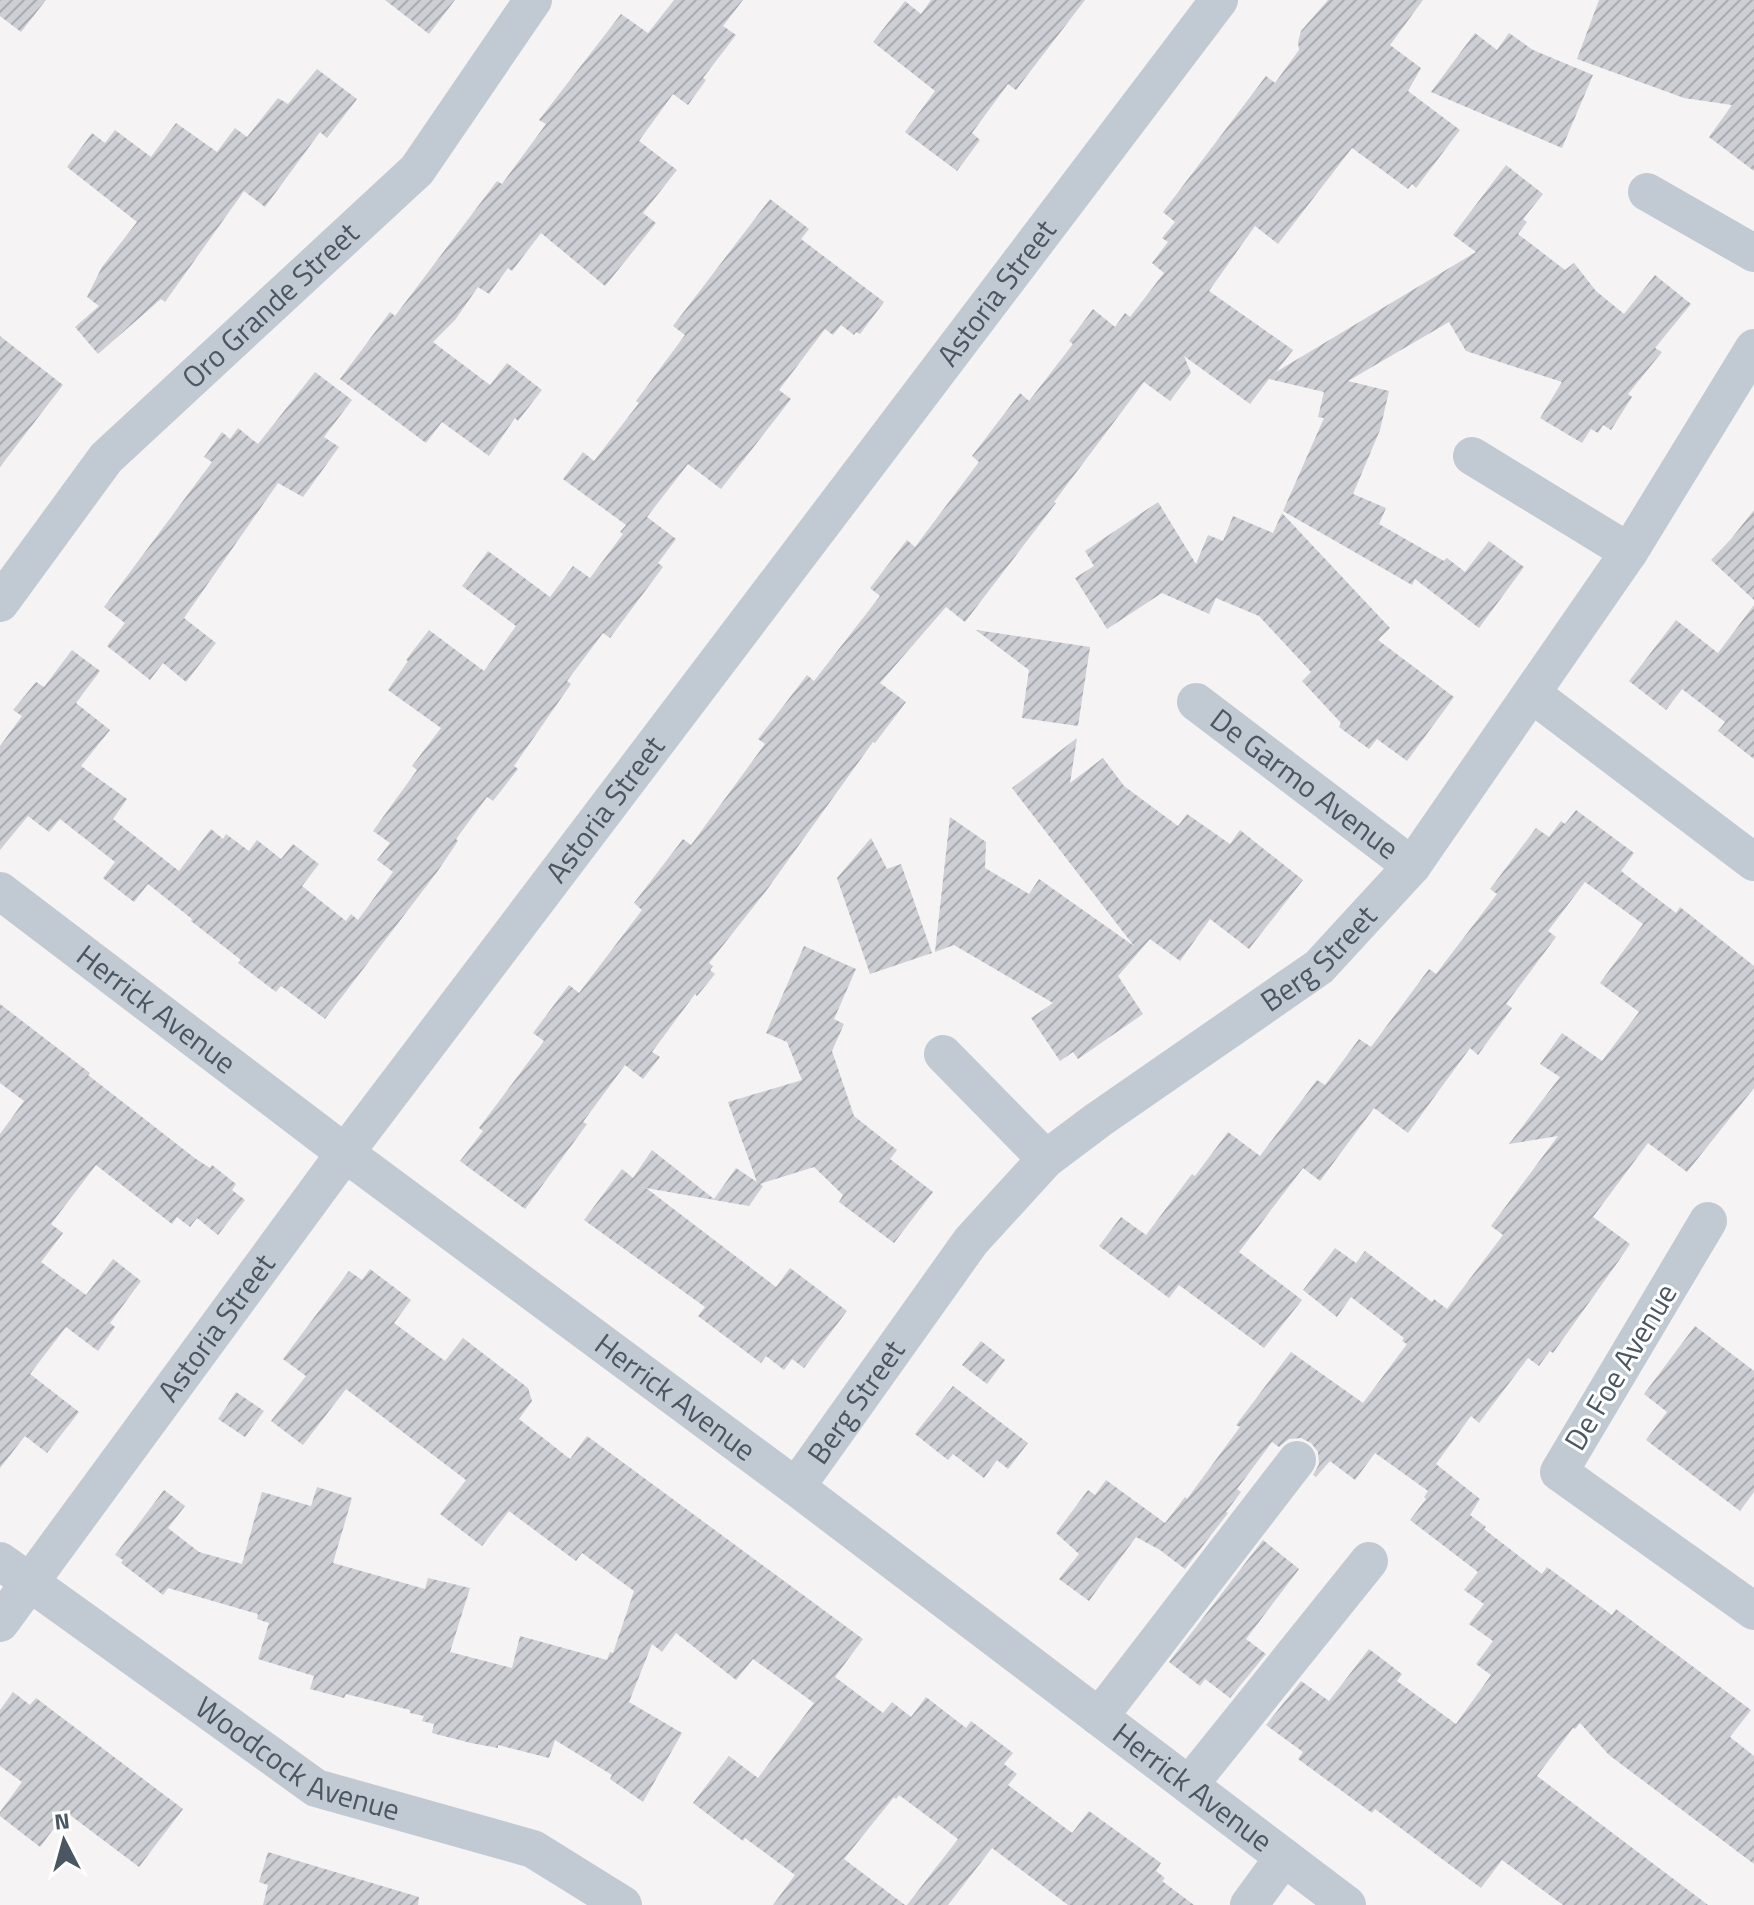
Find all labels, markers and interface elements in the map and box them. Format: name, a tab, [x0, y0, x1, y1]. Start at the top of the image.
street label: Astoria Street	[925, 209, 1067, 376]
street label: Oro Grande Street	[171, 210, 369, 399]
street label: De Garmo Avenue	[1201, 697, 1409, 870]
street label: Astoria Street	[534, 725, 676, 892]
street label: Berg Street	[1251, 894, 1388, 1023]
street label: Herrick Avenue	[67, 933, 246, 1085]
street label: Astoria Street	[146, 1243, 286, 1411]
street label: De Foe Avenue	[1552, 1274, 1688, 1459]
street label: Herrick Avenue	[585, 1321, 766, 1472]
street label: Berg Street	[795, 1330, 916, 1473]
street label: Woodcock Avenue	[186, 1684, 405, 1832]
street label: Herrick Avenue	[1103, 1711, 1283, 1863]
north arrow	[24, 1801, 104, 1881]
text: N	[53, 1803, 71, 1839]

